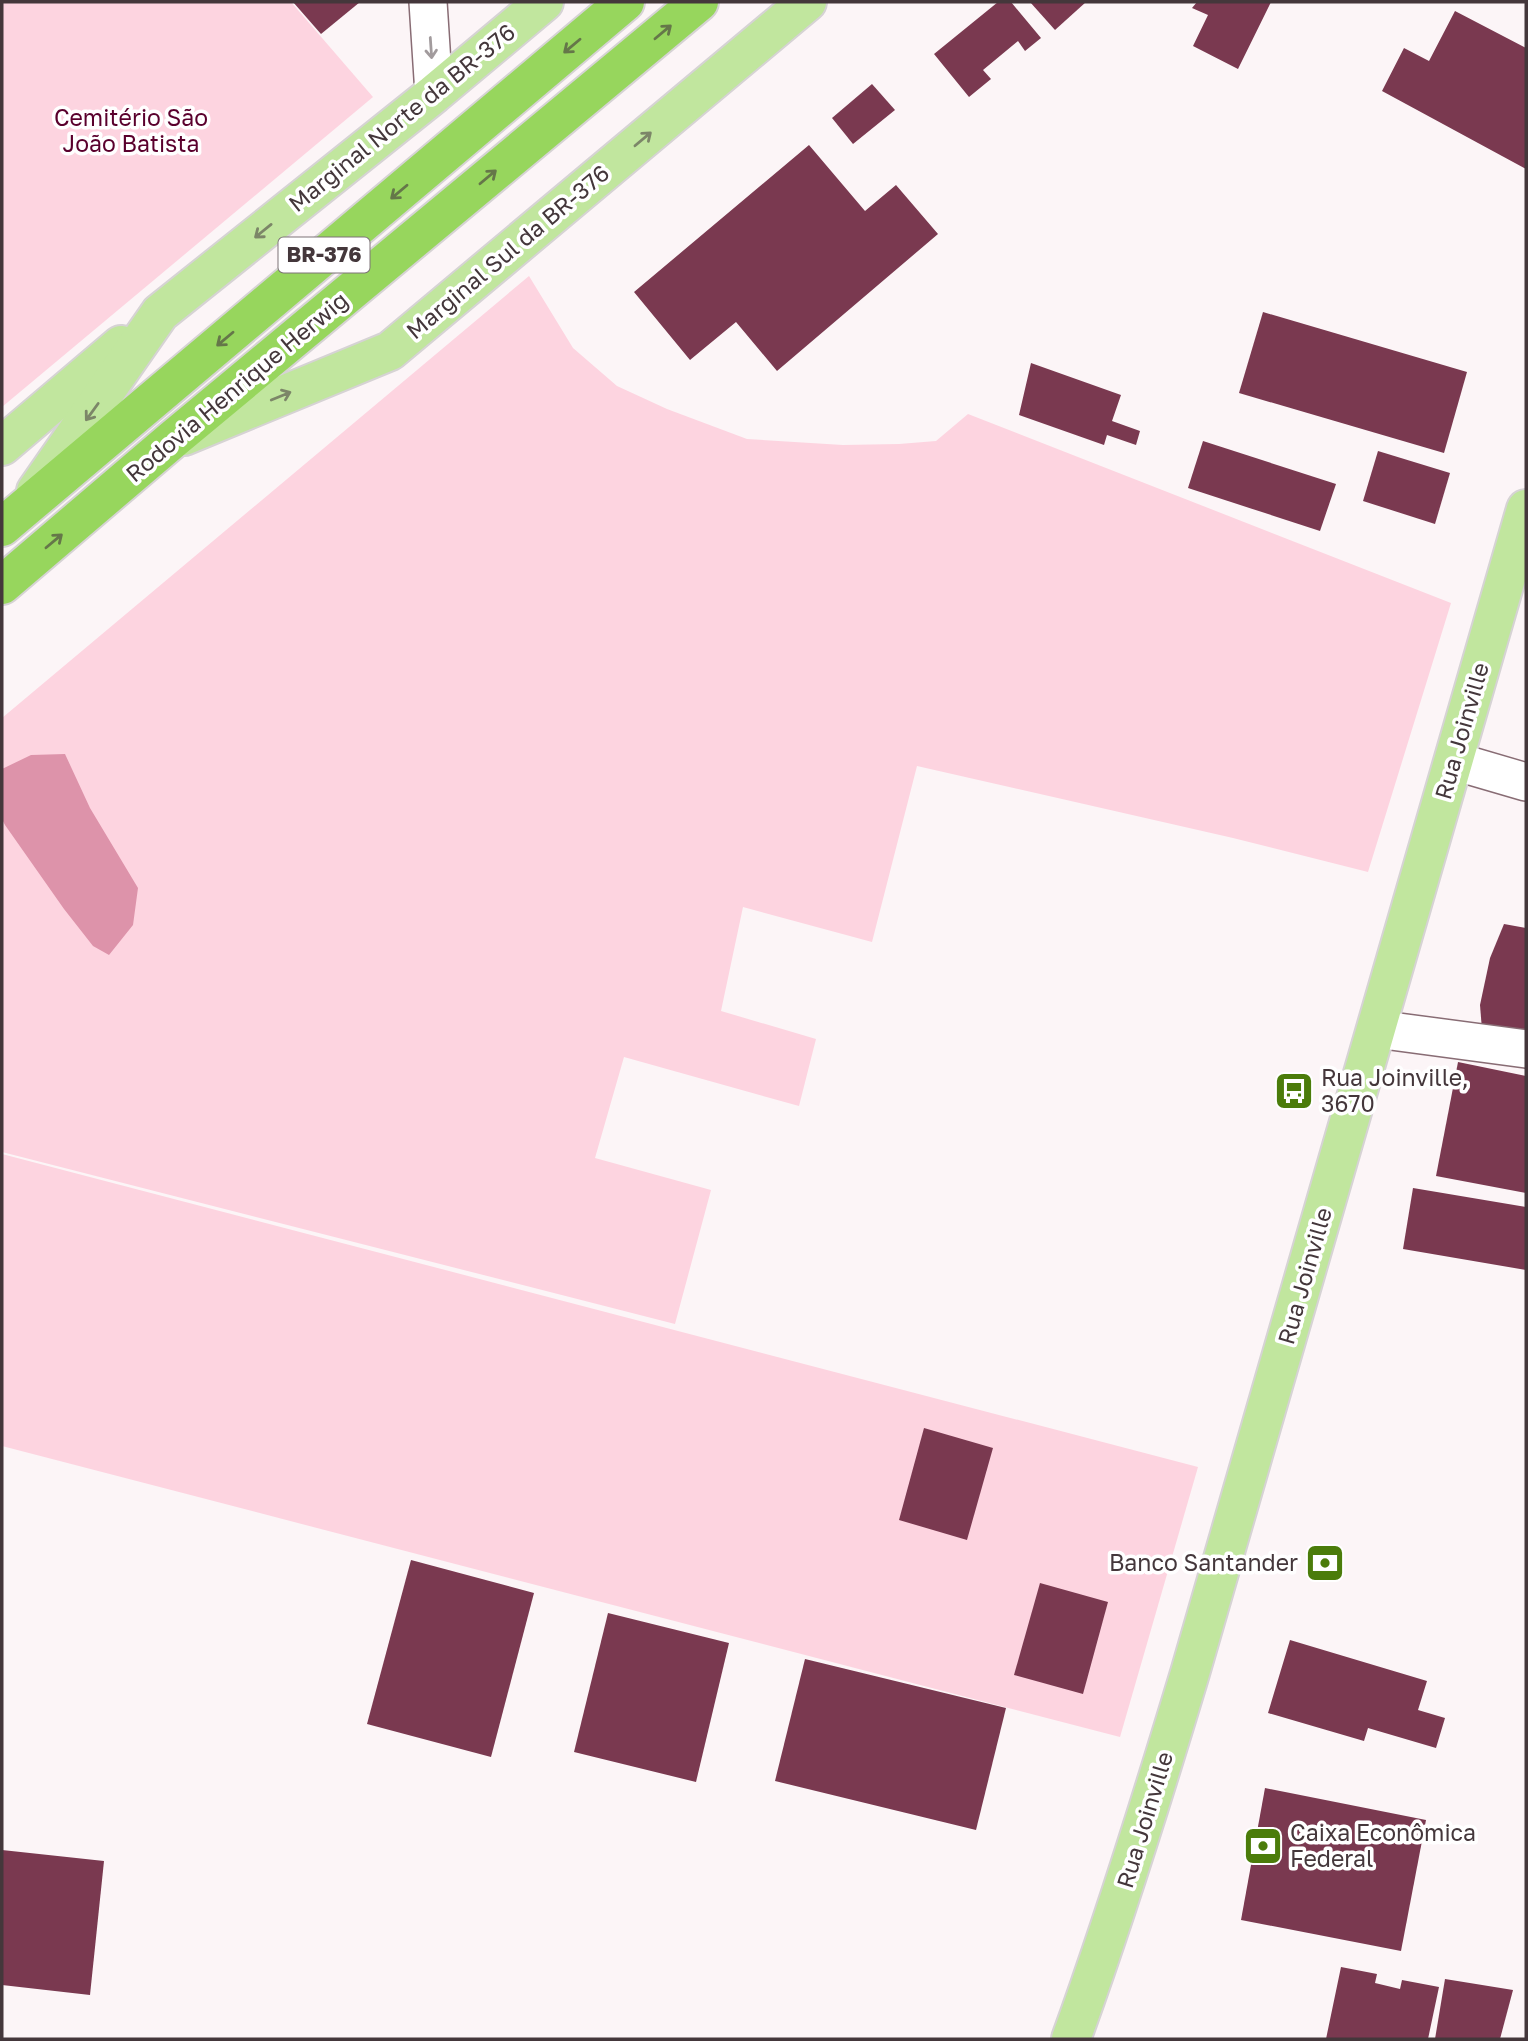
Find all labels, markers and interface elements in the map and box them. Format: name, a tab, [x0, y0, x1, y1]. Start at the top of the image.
street label: Marginal Norte da BR-376	[282, 17, 520, 217]
one-way arrow	[654, 24, 672, 40]
one-way arrow	[425, 36, 438, 59]
one-way arrow	[564, 38, 582, 54]
park label: Cemitério São João Batista	[54, 103, 208, 157]
one-way arrow	[633, 131, 651, 147]
street label: Marginal Sul da BR-376	[400, 158, 614, 344]
one-way arrow	[479, 169, 497, 185]
one-way arrow	[390, 185, 408, 200]
one-way arrow	[255, 223, 273, 238]
road number: BR-376	[278, 238, 370, 272]
street label: Rodovia Henrique Herwig	[120, 285, 353, 487]
one-way arrow	[216, 331, 234, 347]
one-way arrow	[269, 389, 291, 402]
one-way arrow	[85, 402, 99, 421]
one-way arrow	[44, 533, 62, 549]
street label: Rua Joinville	[1428, 659, 1494, 802]
place label: Rua Joinville, 3670	[1321, 1063, 1469, 1117]
bus stop icon: Rua Joinville, 3670	[1273, 1070, 1315, 1112]
street label: Rua Joinville	[1271, 1204, 1337, 1347]
bank icon: Banco Santander	[1304, 1542, 1346, 1584]
place label: Banco Santander	[1109, 1548, 1298, 1576]
street label: Rua Joinville	[1110, 1748, 1178, 1891]
place label: Caixa Econômica Federal	[1290, 1818, 1476, 1872]
bank icon: Caixa Econômica Federal	[1242, 1825, 1284, 1867]

